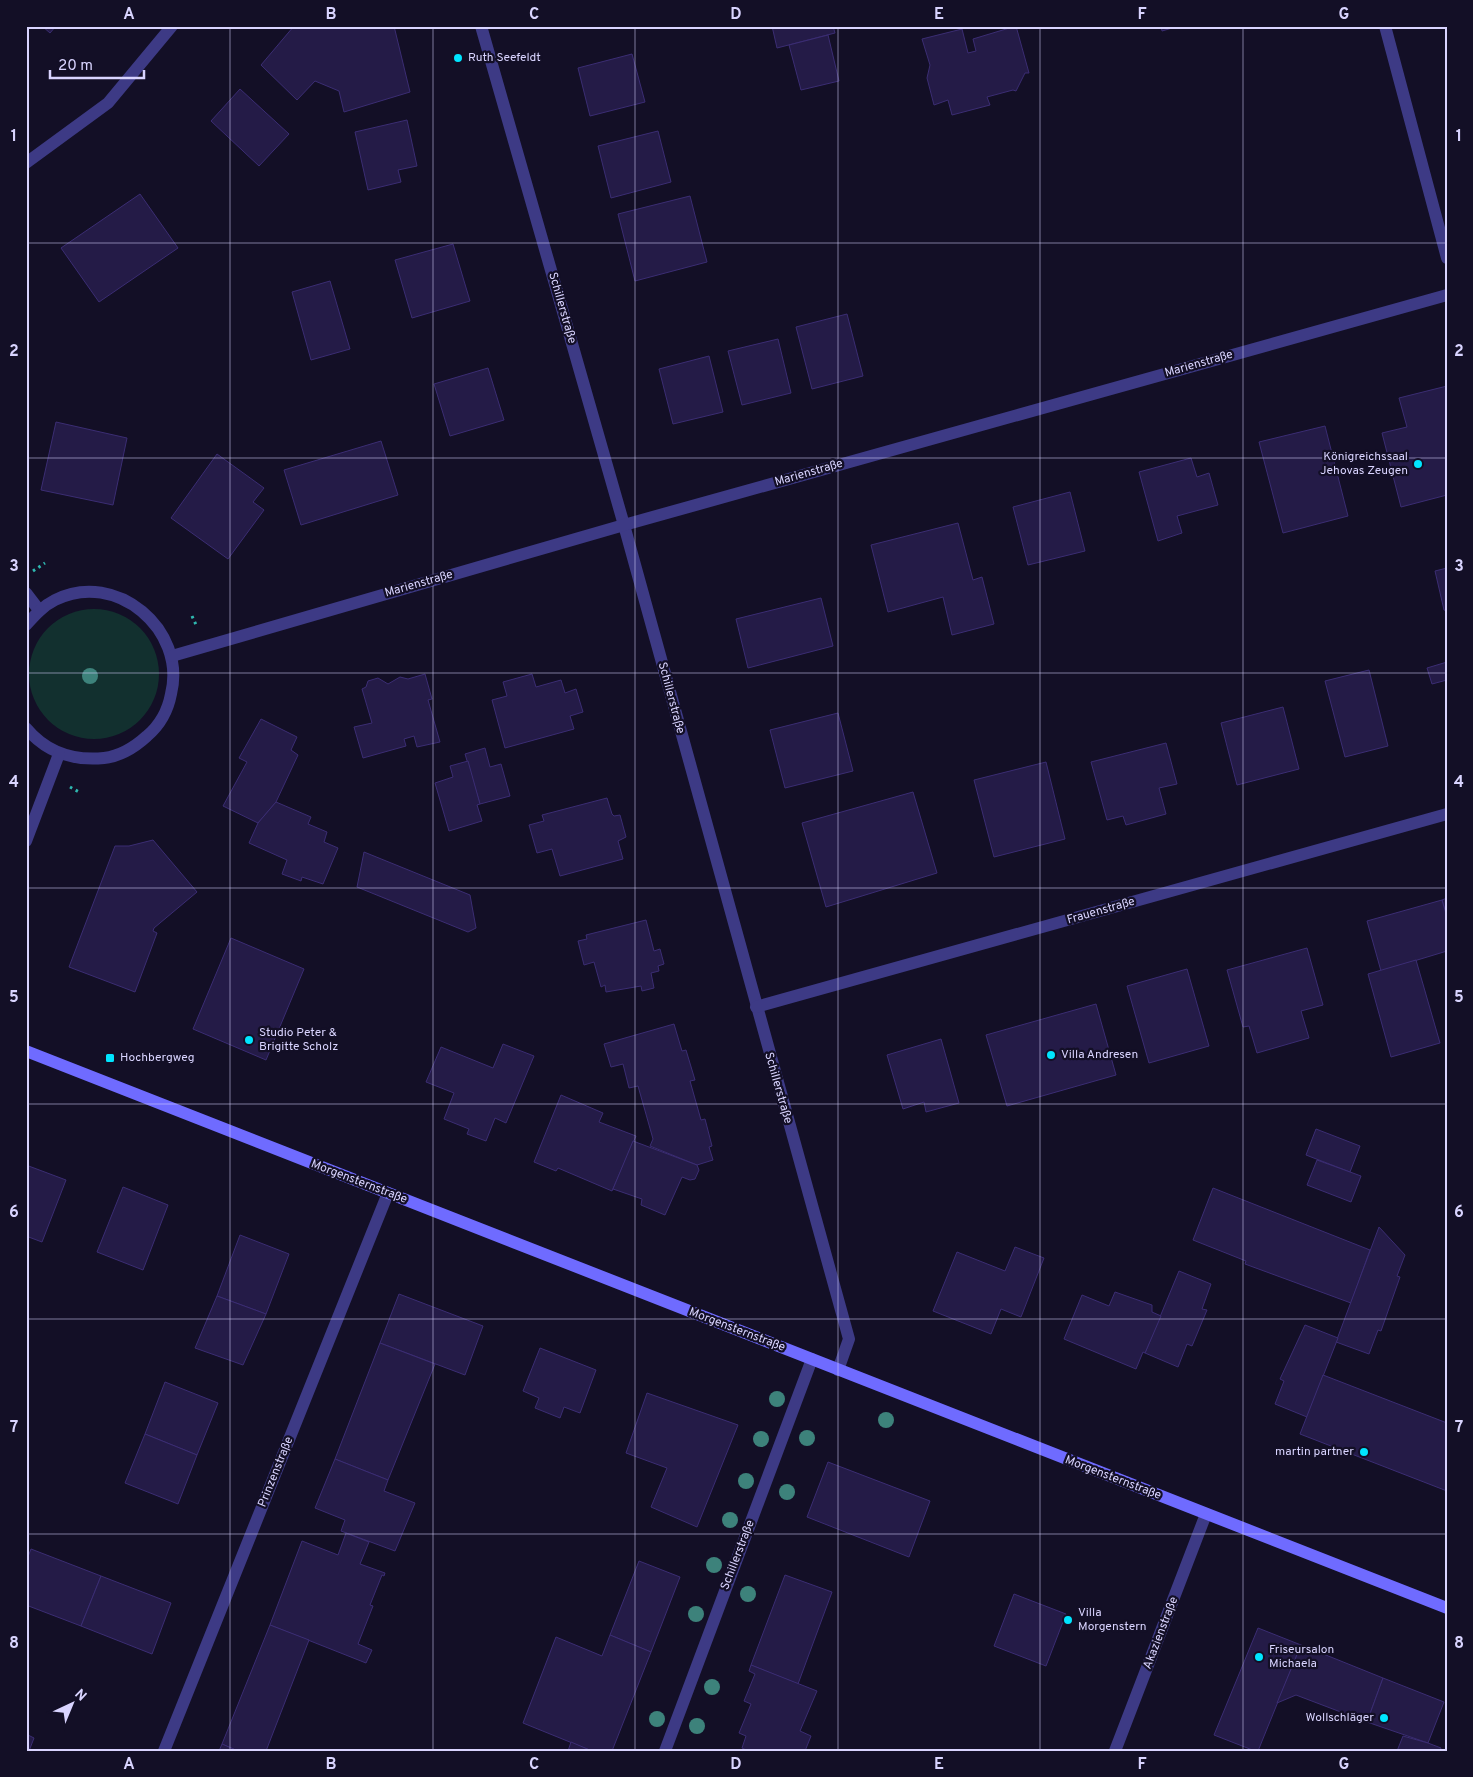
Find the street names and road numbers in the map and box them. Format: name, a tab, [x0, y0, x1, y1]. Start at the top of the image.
street label: Schillerstraße	[544, 270, 580, 346]
street label: Marienstraße	[1163, 347, 1235, 381]
street label: Marienstraße	[773, 456, 845, 490]
street label: Marienstraße	[383, 567, 455, 601]
street label: Schillerstraße	[654, 660, 688, 736]
street label: Frauenstraße	[1065, 894, 1137, 928]
street label: Schillerstraße	[760, 1050, 796, 1126]
street label: Morgensternstraße	[309, 1156, 409, 1208]
street label: Morgensternstraße	[687, 1304, 787, 1356]
street label: Prinzenstraße	[255, 1434, 297, 1510]
street label: Morgensternstraße	[1063, 1452, 1163, 1504]
street label: Schillerstraße	[717, 1518, 759, 1592]
street label: Akazienstraße	[1140, 1594, 1182, 1672]

